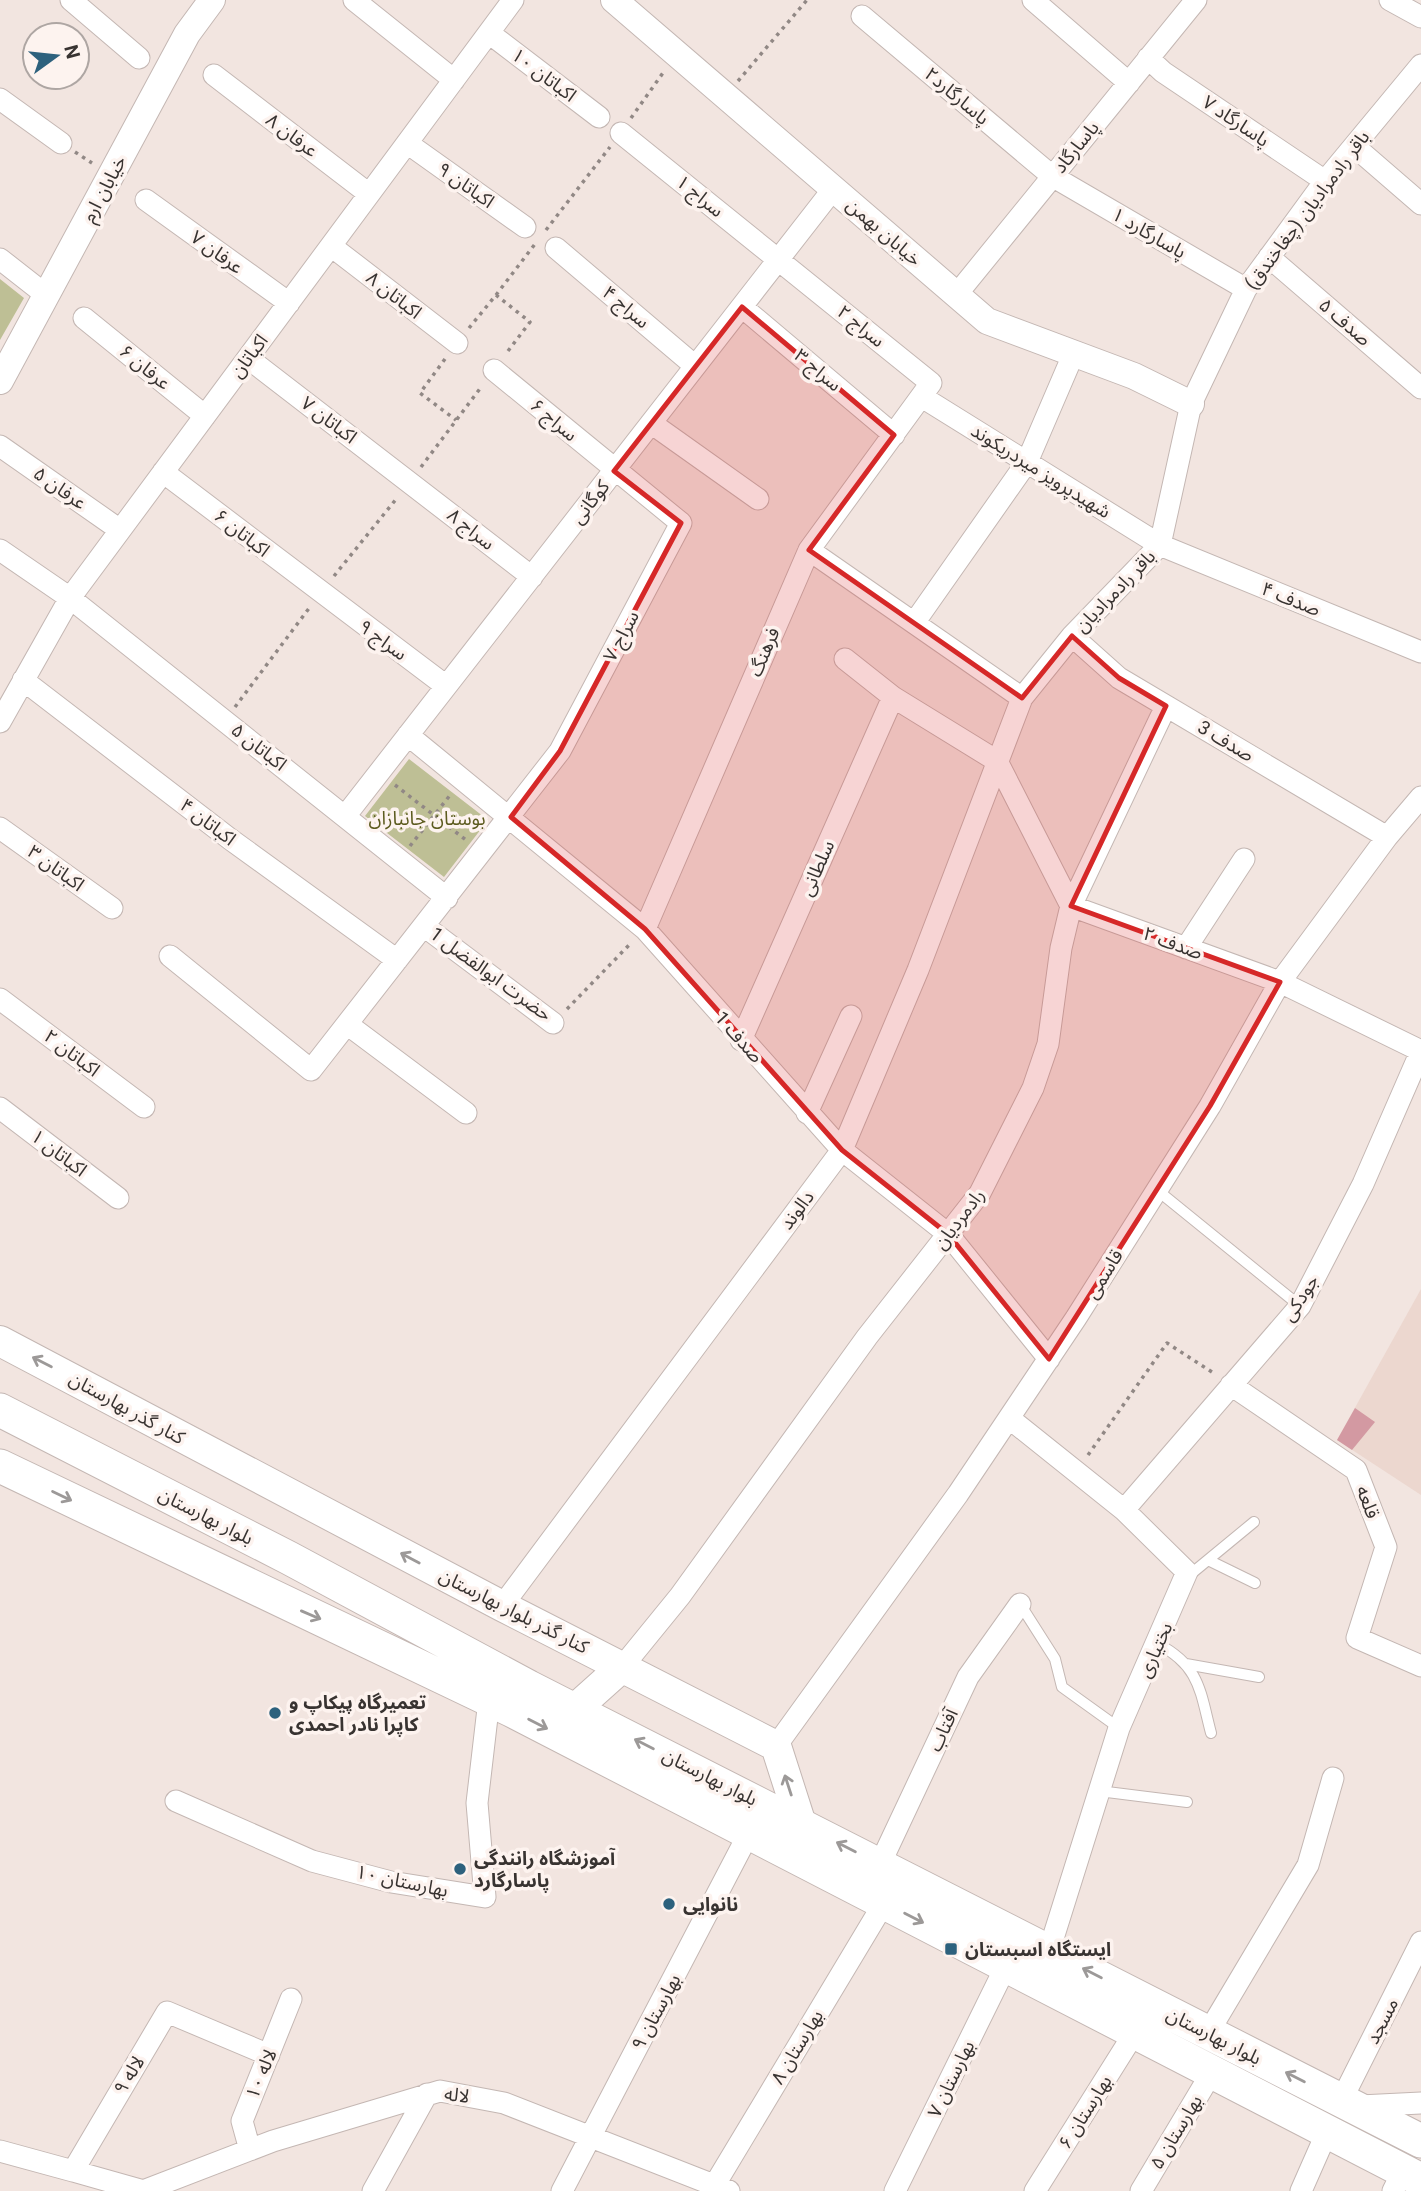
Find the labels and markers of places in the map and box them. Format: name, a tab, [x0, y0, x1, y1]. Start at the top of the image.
place label: تعمیرگاه پیکاپ و کاپرا نادر احمدی	[289, 1691, 426, 1736]
marker: تعمیرگاه پیکاپ و کاپرا نادر احمدی	[267, 1705, 283, 1721]
place label: آموزشگاه رانندگی پاسارگارد	[474, 1847, 616, 1892]
marker: آموزشگاه رانندگی پاسارگارد	[452, 1861, 468, 1877]
place label: نانوایی	[683, 1893, 738, 1916]
marker: نانوایی	[661, 1896, 677, 1912]
place label: ایستگاه اسبستان	[965, 1938, 1111, 1961]
marker: ایستگاه اسبستان	[943, 1941, 959, 1957]

